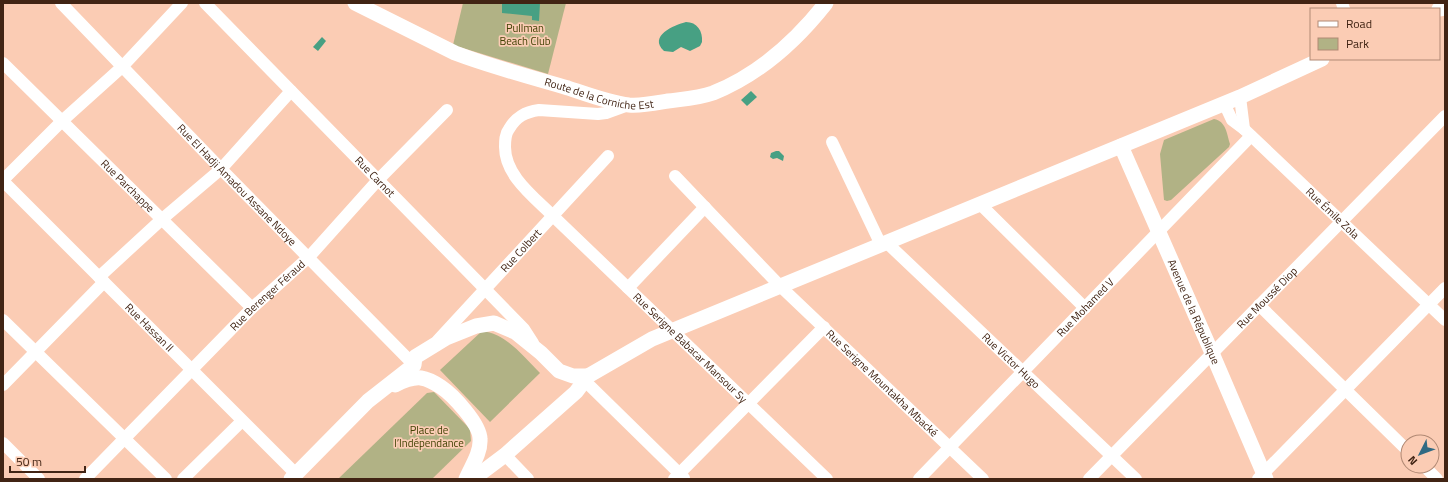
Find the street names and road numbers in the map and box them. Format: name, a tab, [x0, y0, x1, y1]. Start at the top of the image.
street label: Route de la Corniche Est	[543, 74, 655, 113]
street label: Rue El Hadji Amadou Assane Ndoye	[174, 120, 301, 250]
street label: Rue Carnot	[351, 153, 399, 201]
street label: Rue Parchappe	[97, 156, 159, 216]
street label: Rue Émile Zola	[1302, 184, 1363, 243]
street label: Rue Colbert	[497, 225, 545, 276]
street label: Rue Berenger Féraud	[226, 256, 309, 334]
street label: Avenue de la République	[1164, 257, 1224, 367]
street label: Rue Moussé Diop	[1233, 263, 1301, 332]
street label: Rue Mohamed V	[1053, 274, 1118, 340]
street label: Rue Serigne Babacar Mansour Sy	[630, 289, 751, 407]
street label: Rue Hassan ll	[122, 300, 177, 355]
street label: Rue Serigne Mountakha Mbacké	[823, 326, 942, 441]
street label: Rue Victor Hugo	[978, 329, 1044, 392]

